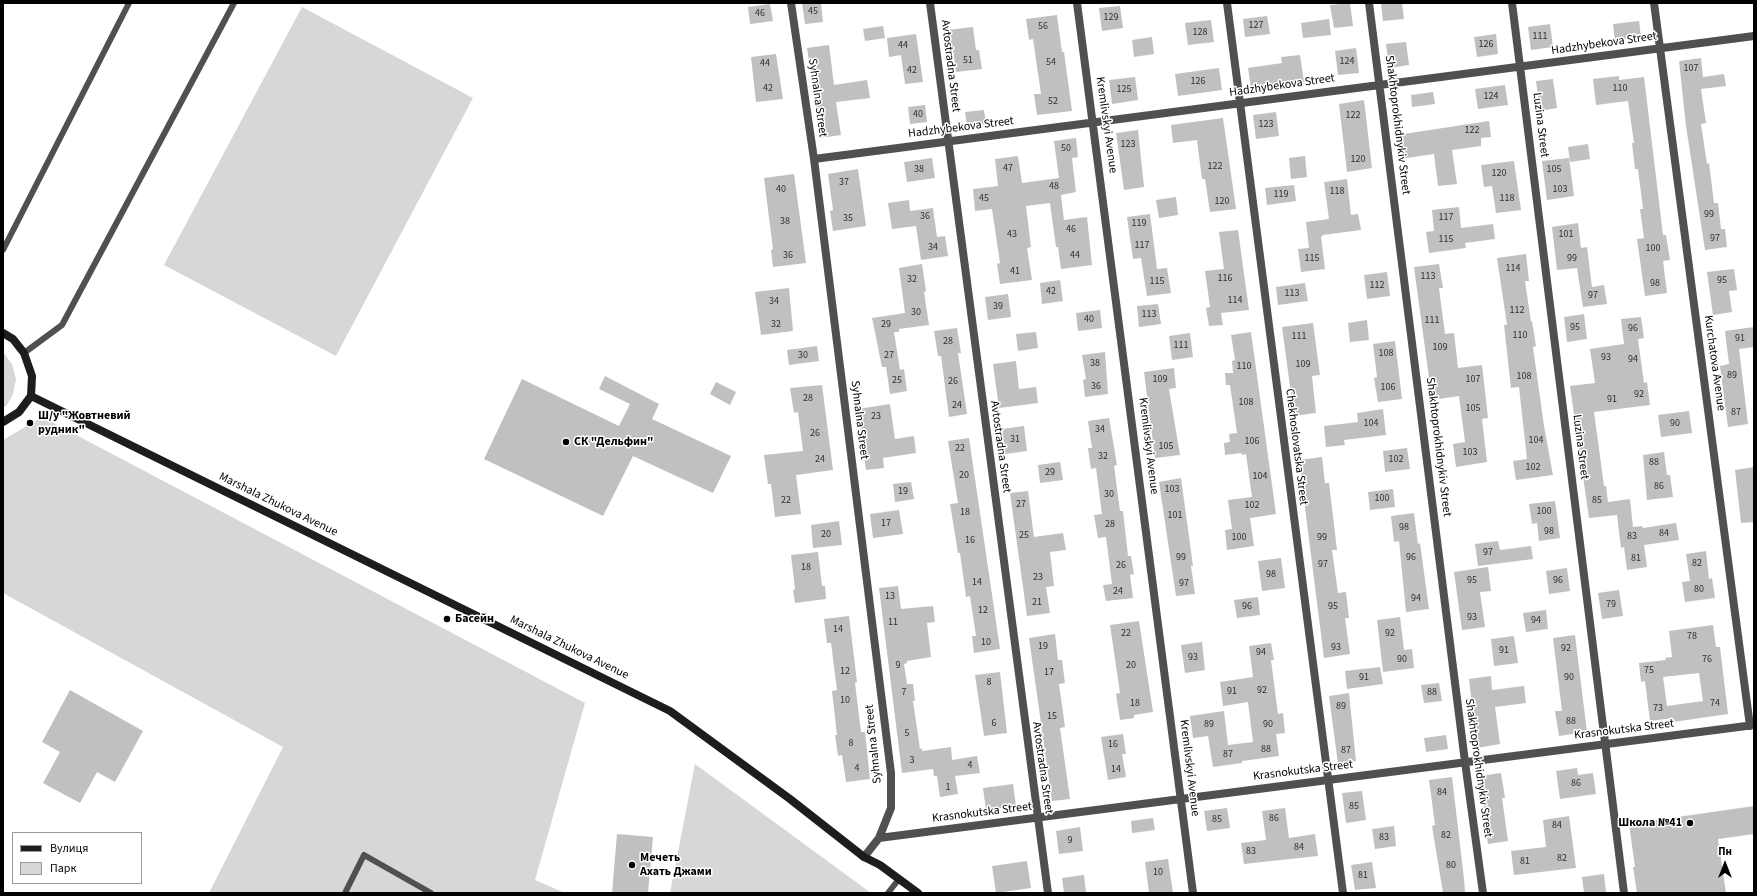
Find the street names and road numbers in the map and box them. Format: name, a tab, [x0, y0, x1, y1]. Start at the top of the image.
street label: Avtostradna Street	[937, 19, 963, 113]
street label: Hadzhybekova Street	[1550, 29, 1658, 59]
street label: Shakhtoprokhidnykiv Street	[1381, 55, 1413, 195]
street label: Syhnalna Street	[804, 58, 830, 138]
street label: Hadzhybekova Street	[1228, 71, 1336, 101]
street label: Kremlivskyi Avenue	[1092, 76, 1120, 174]
street label: Luzina Street	[1529, 92, 1551, 158]
street label: Hadzhybekova Street	[907, 114, 1015, 142]
street label: Kurchatova Avenue	[1700, 314, 1728, 412]
street label: Shakhtoprokhidnykiv Street	[1422, 377, 1454, 517]
street label: Syhnalna Street	[847, 380, 871, 460]
street label: Chekhoslovatska Street	[1282, 388, 1310, 506]
street label: Kremlivskyi Avenue	[1135, 397, 1161, 495]
street label: Avtostradna Street	[986, 400, 1014, 494]
street label: Luzina Street	[1569, 414, 1591, 480]
street label: Marshala Zhukova Avenue	[216, 470, 340, 540]
street label: Marshala Zhukova Avenue	[507, 613, 631, 683]
street label: Shakhtoprokhidnykiv Street	[1461, 698, 1495, 838]
street label: Syhnalna Street	[863, 704, 885, 784]
street label: Krasnokutska Street	[1573, 717, 1675, 743]
street label: Kremlivskyi Avenue	[1176, 719, 1202, 817]
street label: Avtostradna Street	[1028, 721, 1056, 815]
street label: Krasnokutska Street	[1252, 758, 1354, 784]
street label: Krasnokutska Street	[931, 800, 1033, 826]

